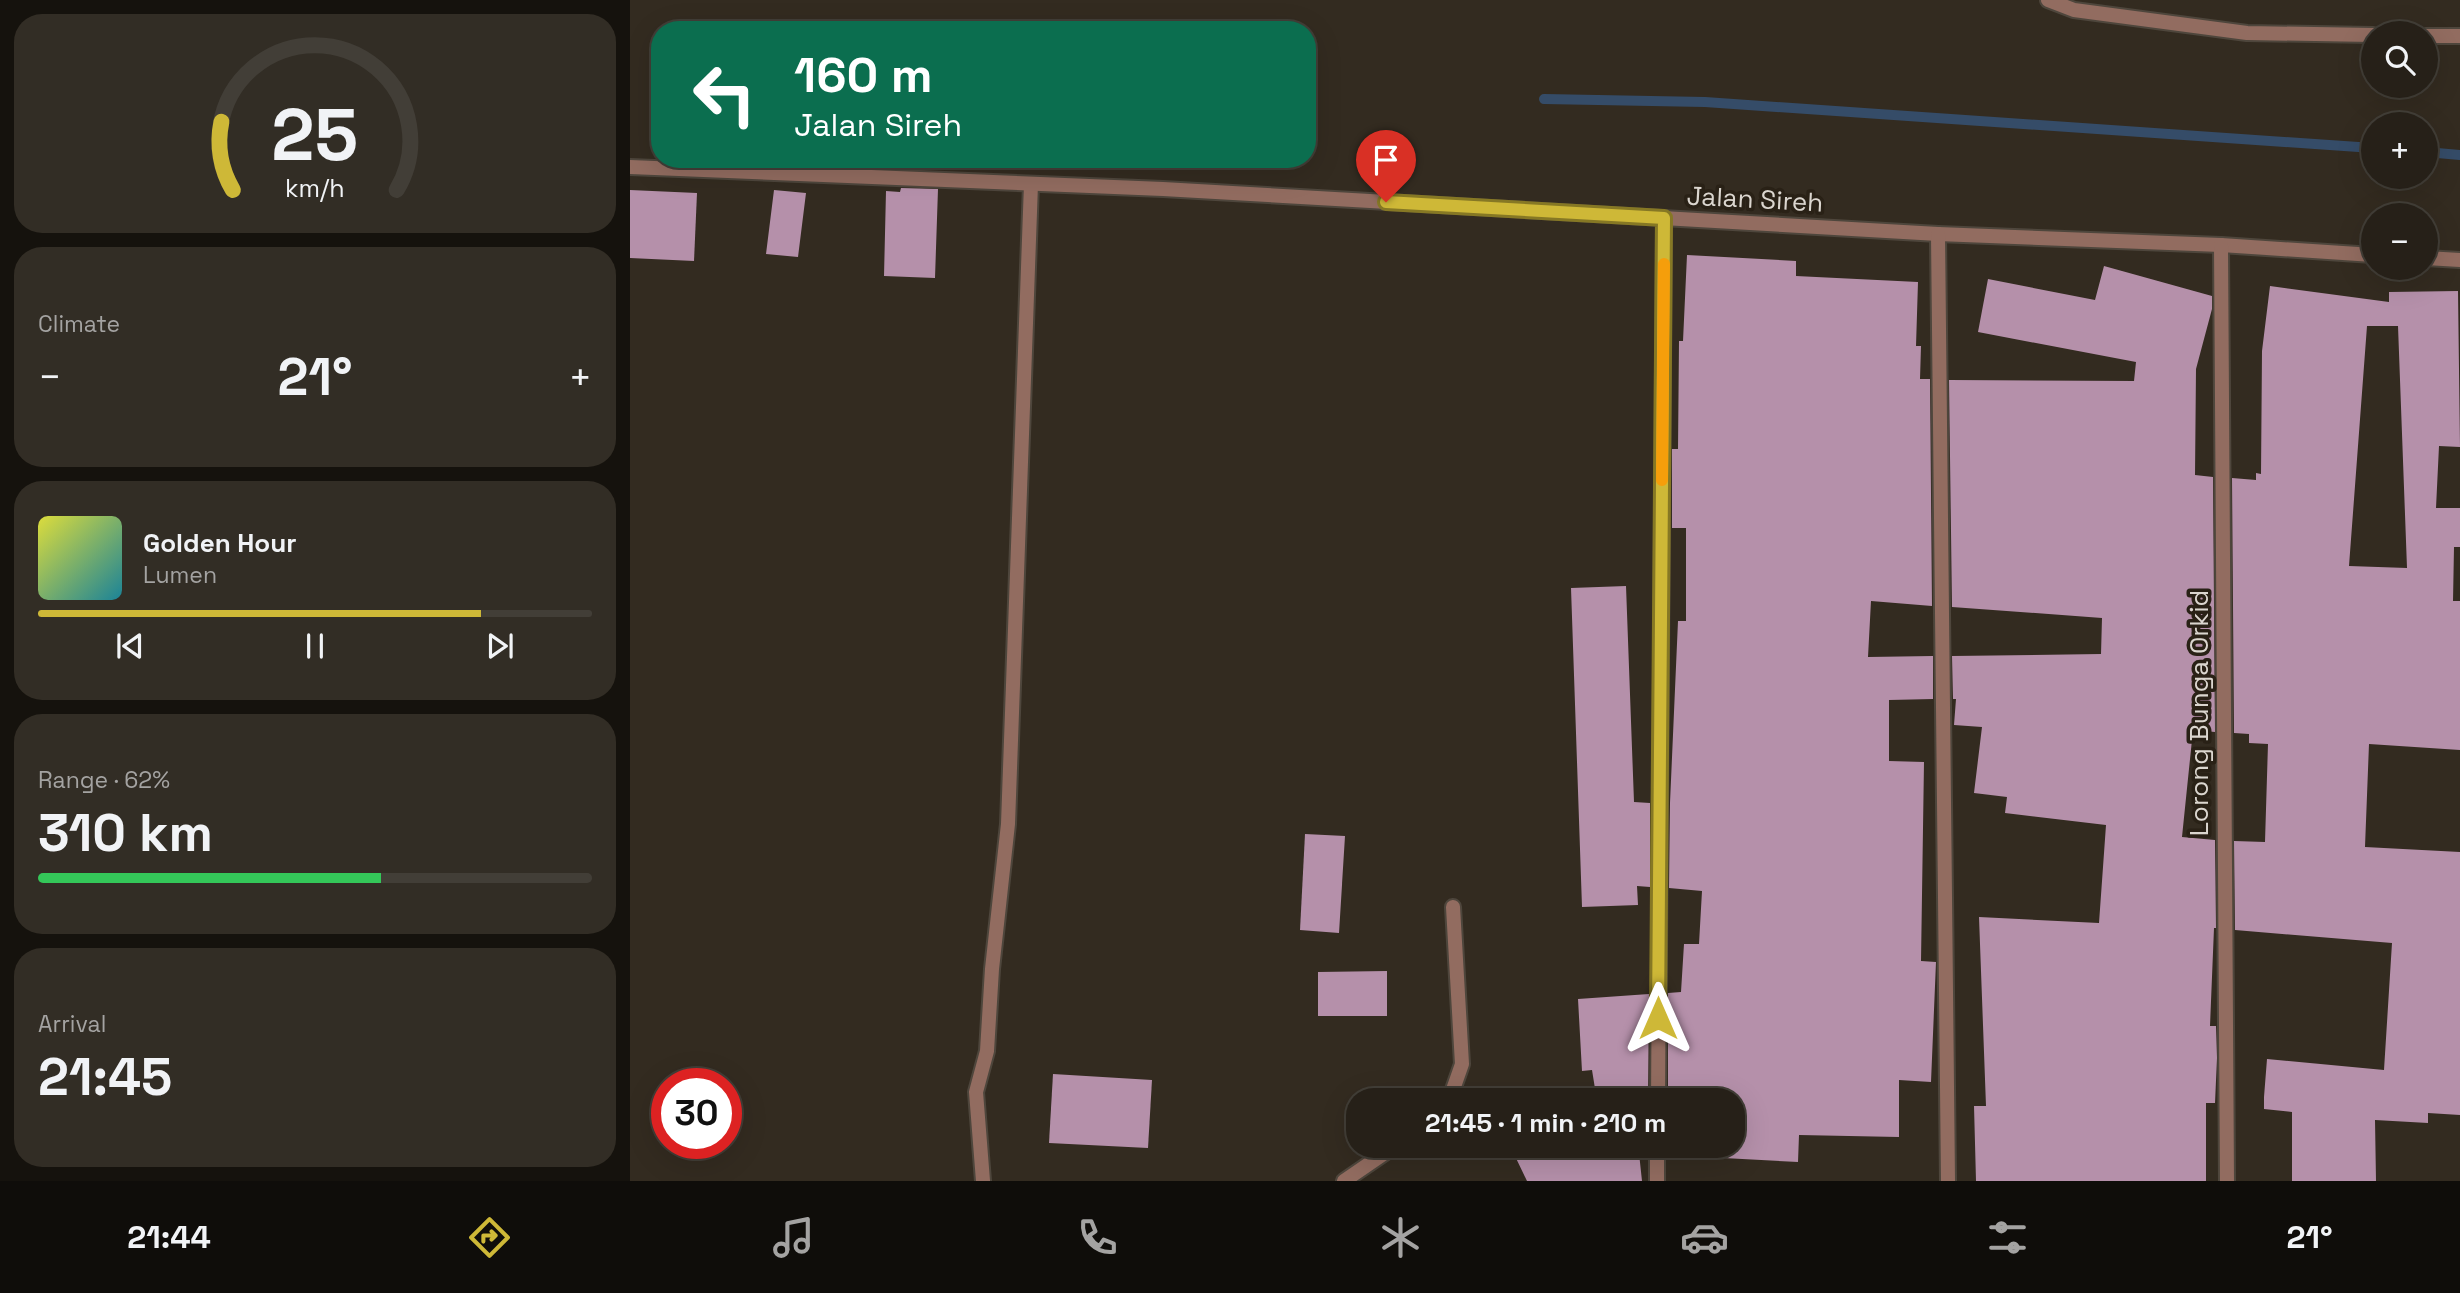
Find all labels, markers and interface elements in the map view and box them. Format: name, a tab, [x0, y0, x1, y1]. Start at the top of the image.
map controls	[2361, 21, 2438, 280]
button: search	[2361, 21, 2438, 98]
text: 160 m	[794, 44, 932, 106]
icon: left	[679, 49, 770, 140]
text: 25	[272, 88, 358, 181]
text: Jalan Sireh	[794, 105, 962, 145]
button: +	[2361, 112, 2438, 189]
pin	[1356, 130, 1416, 202]
icon: arrive	[1367, 141, 1405, 179]
text: km/h	[285, 172, 345, 204]
street label: Jalan Sireh	[1686, 178, 1824, 220]
button: −	[2361, 203, 2438, 280]
text: Climate	[38, 309, 120, 339]
text: 21°	[278, 344, 352, 410]
text: −	[38, 353, 62, 401]
text: +	[568, 353, 592, 401]
text: Golden Hour	[143, 526, 297, 560]
text: Lumen	[143, 560, 217, 590]
street label: Lorong Bunga Orkid	[2182, 590, 2216, 836]
icon: previous	[111, 627, 149, 665]
icon: pause	[296, 627, 334, 665]
icon: next	[481, 627, 519, 665]
text: Range · 62%	[38, 765, 170, 795]
text: 310 km	[38, 800, 213, 866]
position arrow	[1621, 981, 1695, 1055]
text: Arrival	[38, 1009, 106, 1039]
text: 21:45	[38, 1044, 172, 1110]
speed limit sign: 30	[651, 1068, 742, 1159]
text: 21:45 · 1 min · 210 m	[1425, 1106, 1666, 1140]
icon: directions	[465, 1213, 514, 1262]
icon: music	[769, 1213, 818, 1262]
icon: phone	[1073, 1213, 1122, 1262]
icon: climate	[1376, 1213, 1425, 1262]
icon: car	[1680, 1213, 1729, 1262]
icon: filters	[1983, 1213, 2032, 1262]
text: 21:44	[127, 1217, 211, 1257]
text: 21°	[2287, 1217, 2333, 1257]

